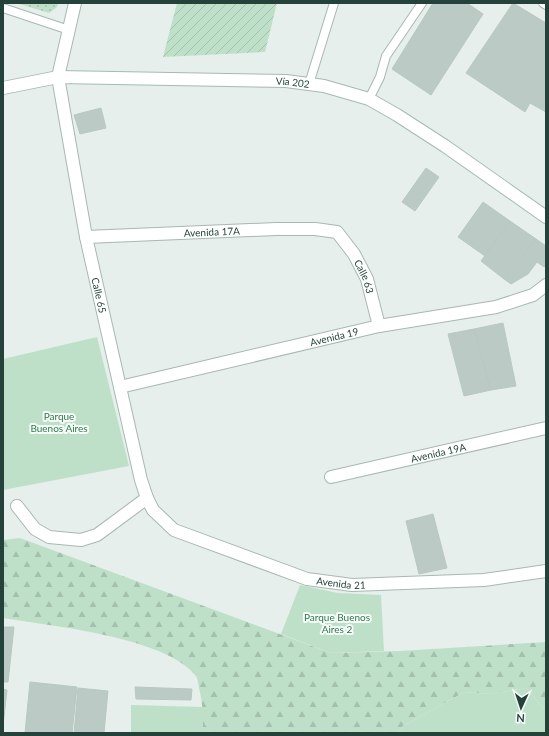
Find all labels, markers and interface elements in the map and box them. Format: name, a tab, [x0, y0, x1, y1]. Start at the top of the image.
street label: Vía 202	[276, 75, 311, 90]
street label: Avenida 17A	[184, 225, 240, 239]
street label: Calle 63	[352, 257, 376, 295]
street label: Calle 65	[89, 276, 109, 314]
street label: Avenida 19	[309, 325, 360, 348]
park label: Parque Buenos Aires	[30, 410, 88, 434]
street label: Avenida 19A	[409, 440, 467, 465]
street label: Avenida 21	[316, 574, 366, 591]
park label: Parque Buenos Aires 2	[304, 611, 370, 635]
north arrow	[501, 688, 541, 728]
text: N	[516, 712, 525, 725]

